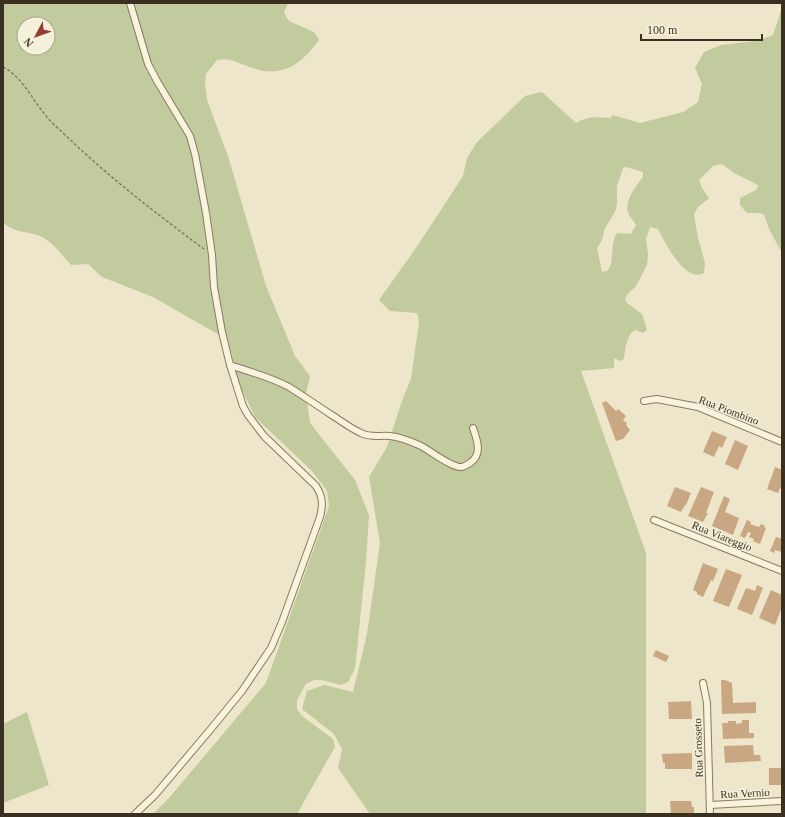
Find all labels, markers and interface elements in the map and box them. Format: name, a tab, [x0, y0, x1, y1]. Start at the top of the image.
north arrow	[16, 16, 56, 56]
scale bar	[641, 16, 762, 42]
text: 100 m	[647, 23, 678, 37]
text: N	[21, 36, 36, 49]
street label: Rua Piombino	[697, 393, 761, 427]
street label: Rua Viareggio	[690, 519, 754, 554]
street label: Rua Grosseto	[691, 718, 705, 778]
street label: Rua Vernio	[720, 786, 771, 800]

